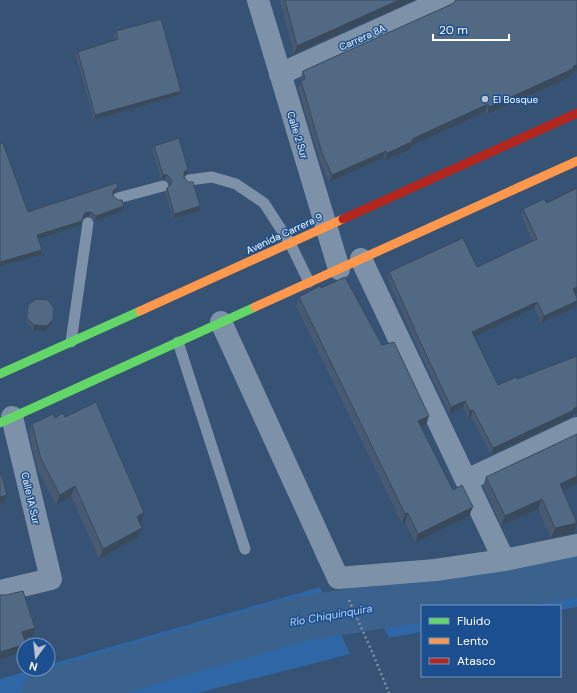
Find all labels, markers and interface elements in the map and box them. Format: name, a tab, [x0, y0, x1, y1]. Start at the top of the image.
scale bar	[433, 16, 509, 42]
street label: Carrera 8A	[337, 21, 388, 54]
text: 20 m	[439, 22, 468, 38]
place label: El Bosque	[493, 93, 539, 106]
marker: El Bosque	[480, 94, 490, 104]
street label: Calle 2 Sur	[284, 110, 311, 161]
street label: Avenida Carrera 9	[244, 210, 325, 257]
street label: Calle 1A Sur	[18, 471, 43, 526]
water label: Río Chiquinquira	[289, 601, 373, 629]
legend	[421, 605, 561, 677]
text: Fluido	[457, 613, 491, 629]
text: Lento	[457, 633, 488, 649]
north arrow	[16, 637, 56, 677]
text: Atasco	[457, 653, 496, 669]
text: N	[28, 659, 39, 674]

